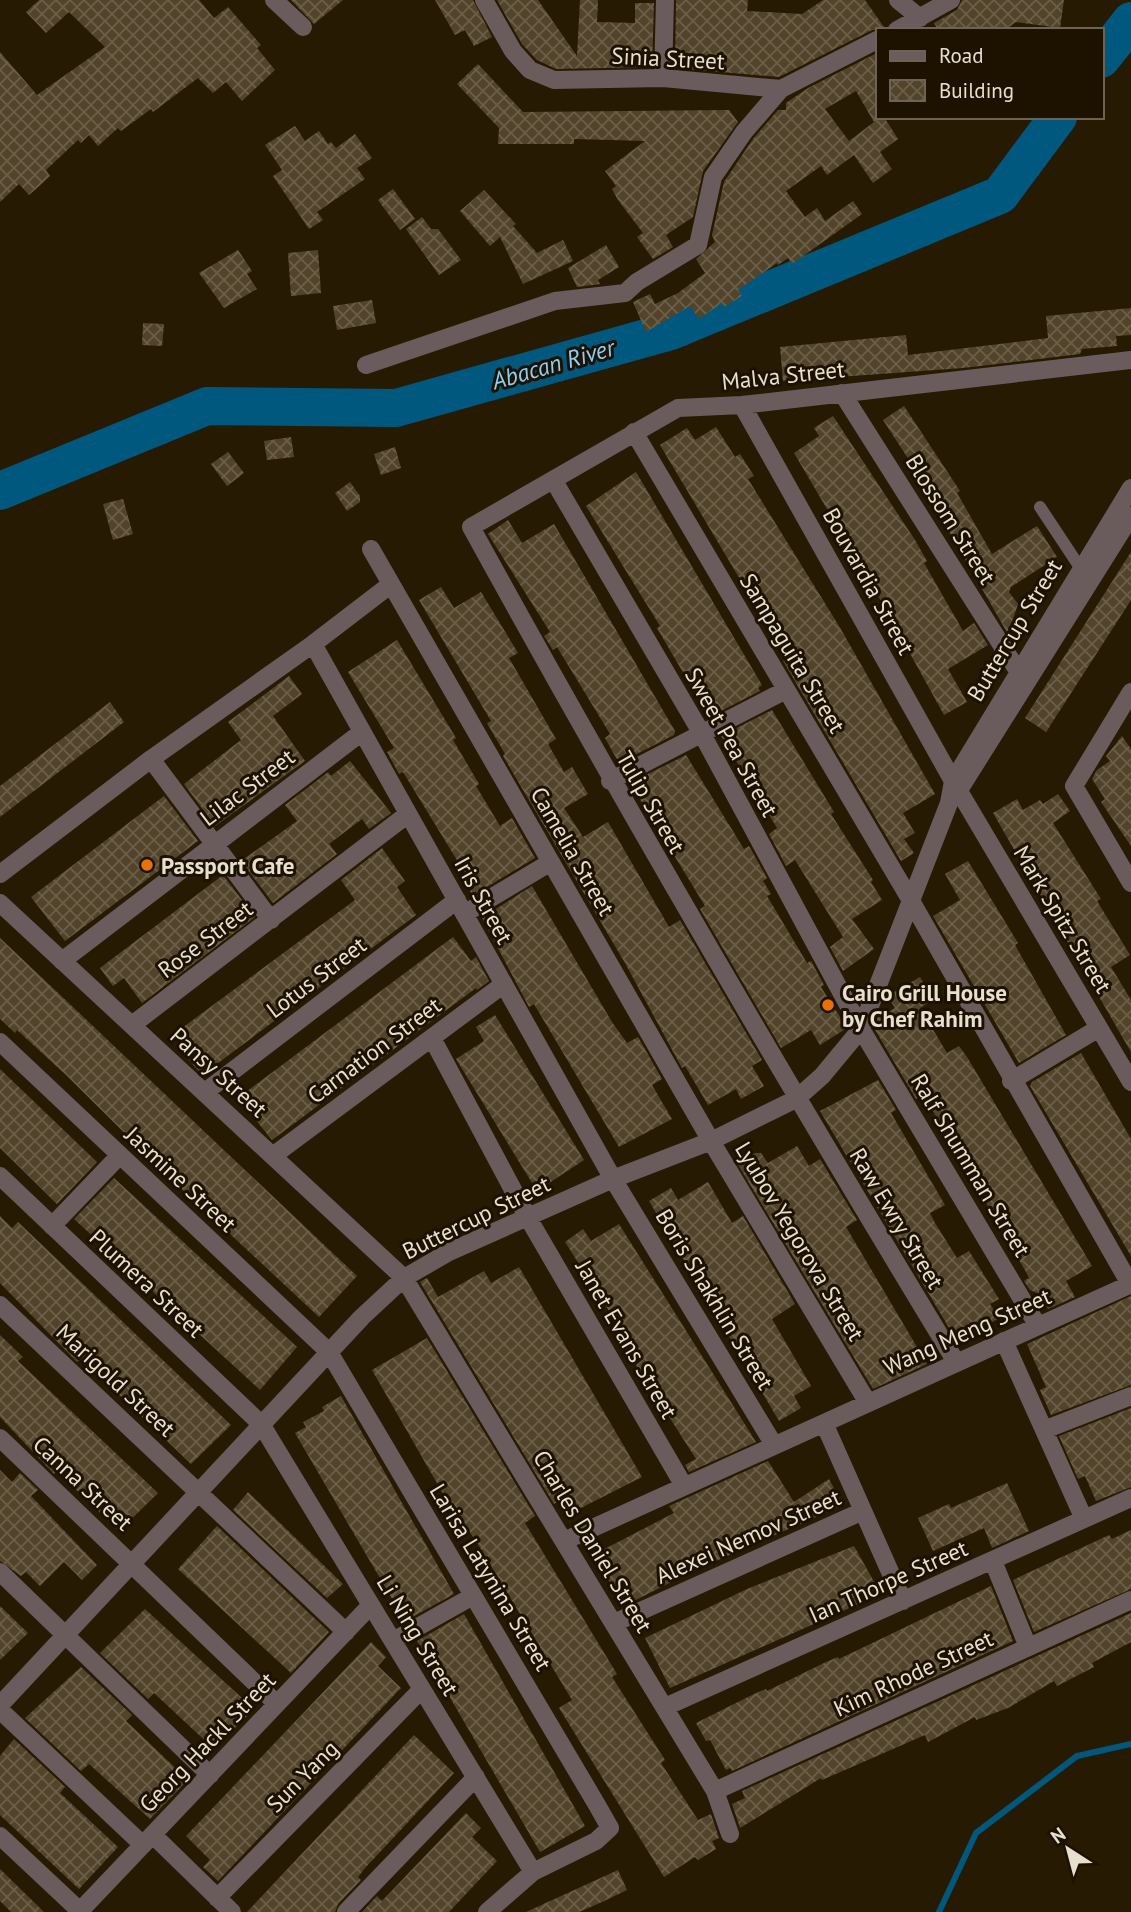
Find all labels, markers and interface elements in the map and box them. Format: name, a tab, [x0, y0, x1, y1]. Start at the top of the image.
legend	[876, 28, 1103, 119]
street label: Sinia Street	[611, 41, 726, 75]
text: Road	[939, 42, 983, 69]
text: Building	[939, 77, 1014, 104]
water label: Abacan River	[487, 331, 620, 397]
street label: Malva Street	[720, 354, 846, 396]
street label: Blossom Street	[900, 449, 1003, 589]
street label: Bouvardia Street	[817, 503, 921, 660]
street label: Buttercup Street	[960, 553, 1068, 706]
street label: Sampaguita Street	[734, 568, 852, 738]
street label: Sweet Pea Street	[679, 662, 785, 822]
street label: Lilac Street	[194, 742, 300, 832]
street label: Tulip Street	[610, 746, 692, 858]
street label: Camelia Street	[525, 782, 622, 921]
street label: Mark Spitz Street	[1008, 840, 1119, 998]
place label: Passport Cafe	[161, 851, 294, 880]
street label: Iris Street	[448, 851, 520, 949]
marker: Passport Cafe	[139, 857, 155, 873]
street label: Rose Street	[152, 894, 258, 984]
street label: Lotus Street	[260, 930, 372, 1024]
place label: Cairo Grill House by Chef Rahim	[842, 978, 1007, 1033]
street label: Carnation Street	[301, 990, 447, 1110]
marker: Cairo Grill House by Chef Rahim	[820, 997, 836, 1013]
street label: Pansy Street	[165, 1021, 274, 1123]
street label: Ralf Shumman Street	[905, 1068, 1037, 1262]
street label: Jasmine Street	[119, 1119, 243, 1238]
street label: Lyubov Yegorova Street	[729, 1136, 871, 1346]
street label: Raw Ewry Street	[844, 1142, 951, 1294]
street label: Buttercup Street	[397, 1169, 555, 1265]
street label: Boris Shakhlin Street	[650, 1203, 781, 1395]
street label: Plumera Street	[84, 1222, 211, 1344]
street label: Janet Evans Street	[569, 1254, 684, 1424]
street label: Wang Meng Street	[879, 1281, 1055, 1381]
street label: Marigold Street	[50, 1317, 182, 1443]
street label: Canna Street	[27, 1430, 139, 1537]
street label: Charles Daniel Street	[527, 1445, 659, 1638]
street label: Larisa Latynina Street	[424, 1478, 558, 1676]
street label: Alexei Nemov Street	[651, 1482, 845, 1590]
street label: Ian Thorpe Street	[804, 1533, 972, 1629]
street label: Li Ning Street	[371, 1569, 465, 1701]
street label: Kim Rhode Street	[829, 1623, 998, 1723]
street label: Georg Hackl Street	[133, 1666, 281, 1818]
street label: Sun Yang	[260, 1734, 344, 1818]
north arrow	[1033, 1814, 1103, 1884]
text: N	[1046, 1822, 1070, 1849]

